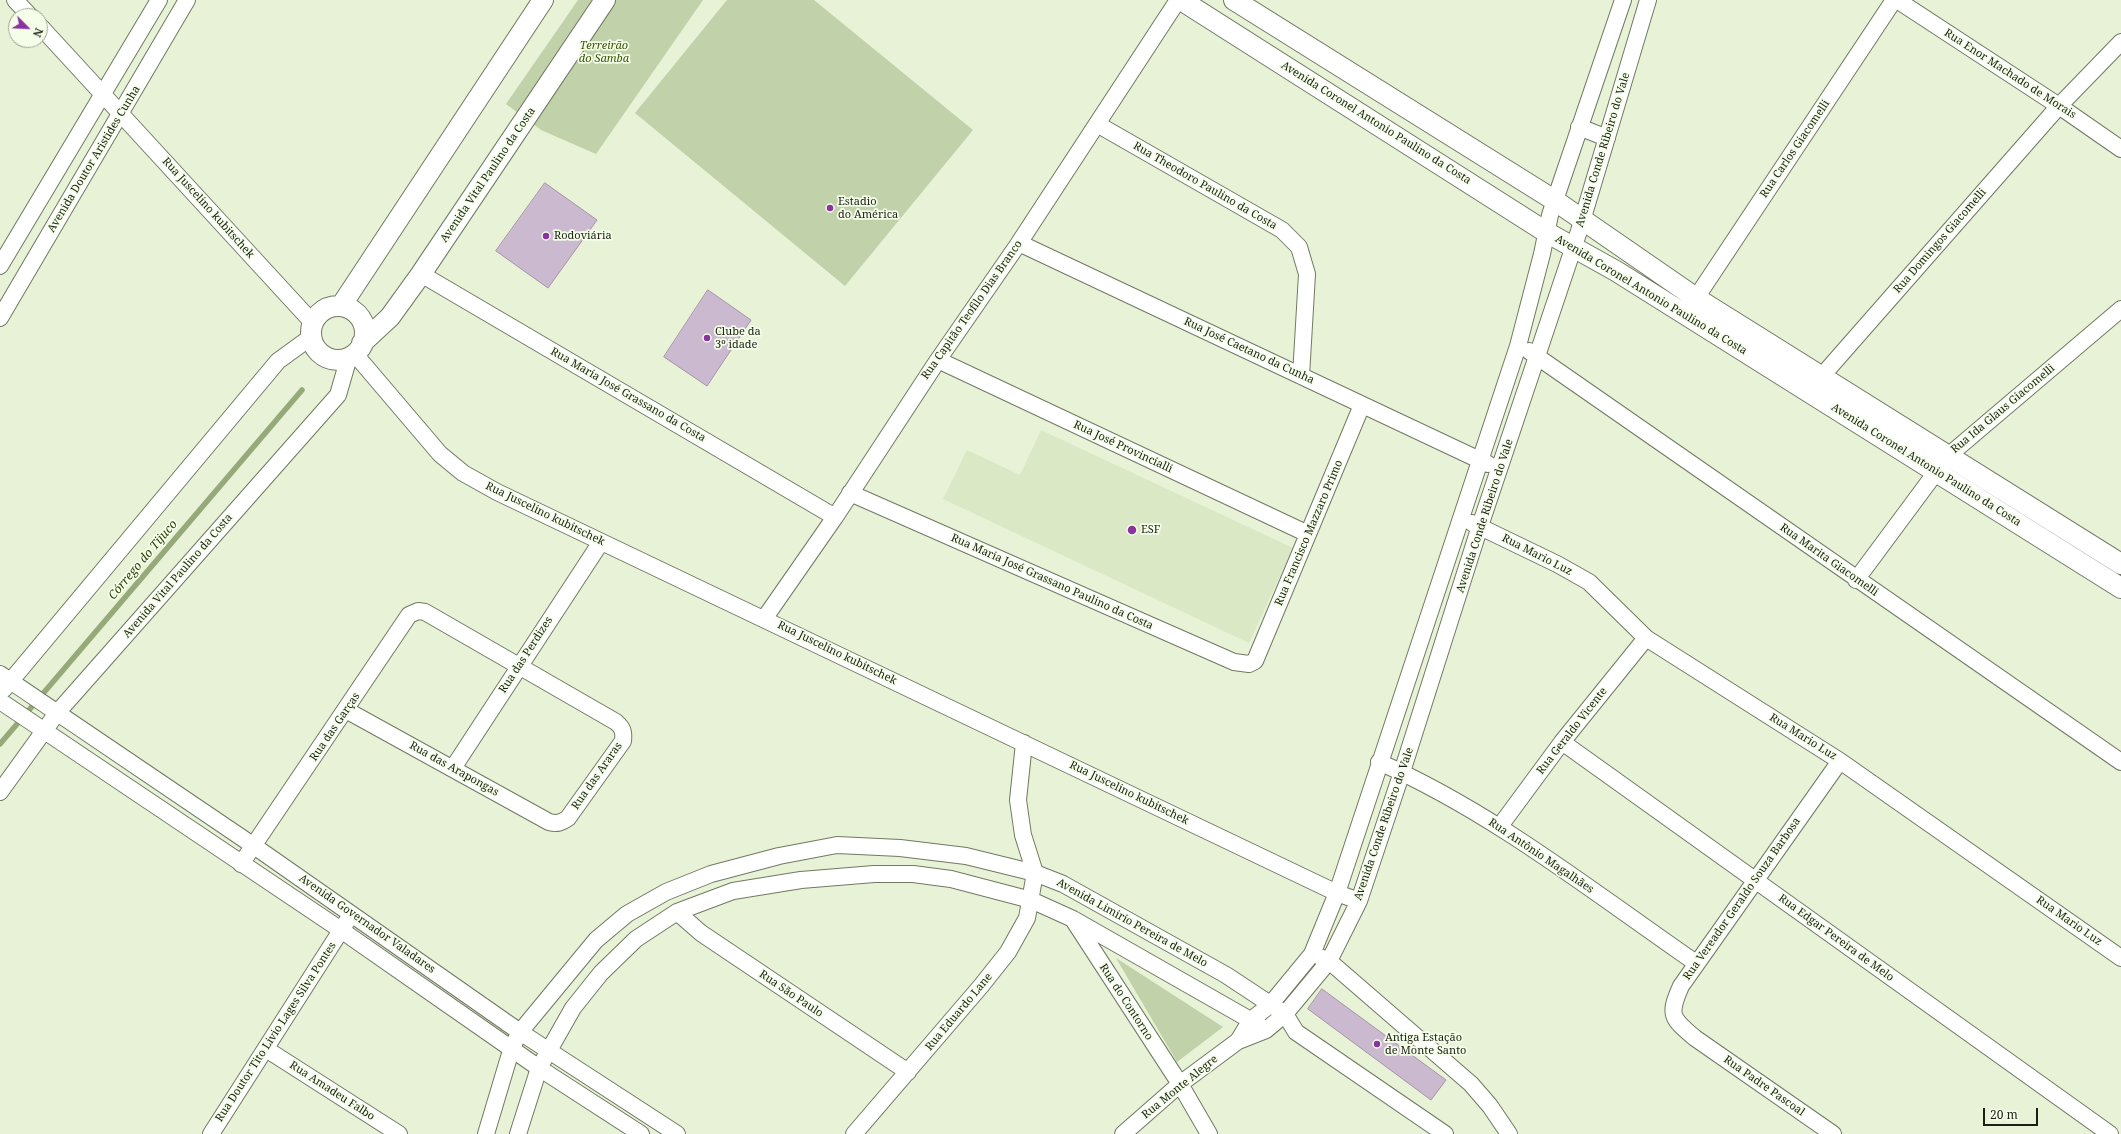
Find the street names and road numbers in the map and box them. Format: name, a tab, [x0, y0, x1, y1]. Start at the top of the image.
street label: Rua Enor Machado de Morais	[1942, 26, 2078, 122]
street label: Avenida Coronel Antonio Paulino da Costa	[1279, 59, 1473, 187]
street label: Avenida Conde Ribeiro do Vale	[1573, 71, 1633, 229]
street label: Avenida Doutor Aristides Cunha	[45, 83, 143, 235]
street label: Rua Carlos Giacomelli	[1757, 98, 1833, 200]
street label: Avenida Vital Paulino da Costa	[438, 105, 538, 245]
street label: Rua Theodoro Paulino da Costa	[1131, 139, 1279, 233]
street label: Rua Juscelino kubitschek	[159, 155, 257, 261]
street label: Rua Domingos Giacomelli	[1891, 186, 1989, 296]
street label: Avenida Coronel Antonio Paulino da Costa	[1553, 232, 1749, 358]
street label: Rua Capitão Teofilo Dias Branco	[919, 238, 1025, 382]
street label: Rua José Caetano da Cunha	[1182, 315, 1316, 387]
street label: Rua Maria José Grassano da Costa	[548, 345, 708, 445]
street label: Rua Ida Glaus Giacomelli	[1948, 362, 2058, 456]
street label: Avenida Coronel Antonio Paulino da Costa	[1829, 401, 2023, 529]
street label: Rua José Provincialli	[1071, 418, 1175, 476]
street label: Avenida Conde Ribeiro do Vale	[1454, 437, 1516, 595]
street label: Rua Francisco Mazzaro Primo	[1272, 458, 1346, 608]
street label: Rua Juscelino kubitschek	[483, 479, 607, 549]
street label: Avenida Vital Paulino da Costa	[121, 511, 235, 641]
street label: Rua Marita Giacomelli	[1777, 521, 1881, 599]
street label: Rua Maria José Grassano Paulino da Costa	[949, 531, 1155, 633]
street label: Rua Mario Luz	[1500, 532, 1574, 578]
street label: Rua das Perdizes	[496, 614, 556, 696]
street label: Rua Juscelino kubitschek	[775, 618, 899, 688]
street label: Rua Geraldo Vicente	[1534, 685, 1610, 777]
street label: Rua das Garças	[307, 690, 363, 764]
street label: Rua Mario Luz	[1767, 711, 1839, 763]
street label: Rua das Arapongas	[407, 739, 501, 799]
street label: Rua das Araras	[569, 740, 625, 812]
street label: Avenida Conde Ribeiro do Vale	[1352, 746, 1416, 902]
street label: Rua Juscelino kubitschek	[1067, 758, 1191, 828]
street label: Rua Vereador Geraldo Souza Barbosa	[1681, 815, 1803, 983]
street label: Rua Antônio Magalhães	[1486, 816, 1596, 896]
street label: Avenida Governador Valadares	[296, 872, 438, 976]
street label: Avenida Limirio Pereira de Melo	[1054, 876, 1210, 970]
street label: Rua Edgar Pereira de Melo	[1776, 892, 1896, 984]
street label: Rua Mario Luz	[2034, 893, 2104, 949]
street label: Rua Doutor Tito Livio Lages Silva Pontes	[213, 940, 339, 1124]
street label: Rua do Contorno	[1096, 961, 1156, 1043]
street label: Rua São Paulo	[757, 968, 825, 1020]
street label: Rua Eduardo Lane	[923, 971, 995, 1053]
street label: Rua Monte Alegre	[1139, 1052, 1221, 1122]
street label: Rua Padre Pascoal	[1721, 1053, 1807, 1119]
street label: Rua Amadeu Falbo	[287, 1059, 377, 1123]

